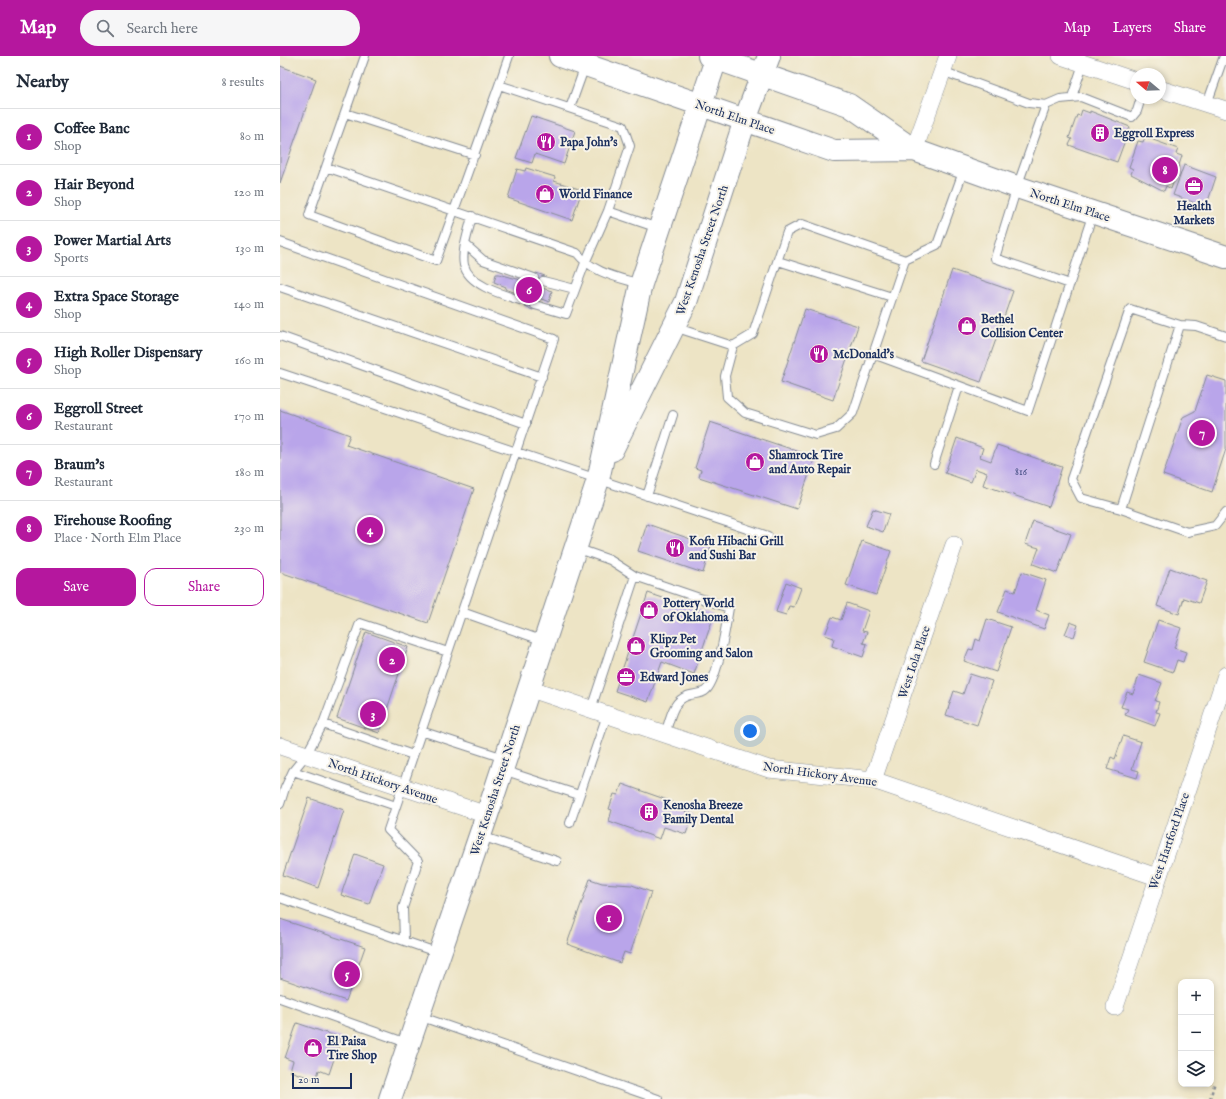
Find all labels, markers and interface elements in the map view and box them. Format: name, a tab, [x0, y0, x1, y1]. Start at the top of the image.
search box	[80, 10, 360, 46]
text: Map	[20, 16, 56, 40]
icon: search	[94, 17, 116, 39]
text: Search here	[126, 19, 198, 38]
text: Map	[1064, 19, 1091, 37]
text: Layers	[1113, 19, 1152, 37]
text: Share	[1174, 19, 1206, 37]
north arrow	[1130, 68, 1166, 104]
text: Nearby	[16, 72, 69, 93]
text: 8 results	[221, 74, 264, 91]
street label: North Elm Place	[693, 97, 777, 138]
text: Coffee Banc	[54, 119, 130, 138]
building icon: Eggroll Express	[1089, 122, 1111, 144]
place label: Eggroll Express	[1114, 126, 1195, 142]
text: 1	[27, 128, 31, 145]
text: 80 m	[240, 128, 264, 145]
restaurant icon: Papa John's	[535, 131, 557, 153]
place label: Papa John's	[560, 135, 618, 151]
text: Shop	[54, 138, 82, 155]
pin: 8	[1152, 155, 1178, 185]
text: Hair Beyond	[54, 175, 134, 194]
office icon: Health Markets	[1183, 175, 1205, 197]
shop icon: World Finance	[534, 183, 556, 205]
street label: West Kenosha Street North	[673, 183, 732, 317]
text: 2	[26, 184, 32, 201]
text: 120 m	[234, 184, 264, 201]
street label: North Elm Place	[1028, 185, 1112, 226]
place label: World Finance	[558, 187, 633, 202]
text: Shop	[54, 194, 82, 211]
place label: Health Markets	[1173, 199, 1215, 228]
text: Power Martial Arts	[54, 231, 171, 250]
text: 3	[27, 240, 31, 257]
text: 130 m	[235, 240, 264, 257]
text: Sports	[54, 250, 89, 267]
pin: 6	[516, 275, 542, 305]
text: Extra Space Storage	[54, 287, 179, 306]
text: 4	[26, 296, 32, 313]
text: 140 m	[234, 296, 264, 313]
text: Shop	[54, 306, 82, 323]
place label: Bethel Collision Center	[981, 312, 1064, 341]
shop icon: Bethel Collision Center	[956, 315, 978, 337]
text: High Roller Dispensary	[54, 343, 202, 362]
restaurant icon: McDonald's	[808, 343, 830, 365]
place label: McDonald's	[833, 347, 895, 362]
text: 5	[27, 352, 31, 369]
text: 160 m	[234, 352, 264, 369]
text: Shop	[54, 362, 82, 379]
text: Eggroll Street	[54, 399, 143, 418]
text: 6	[26, 408, 32, 425]
text: 170 m	[234, 408, 264, 425]
text: Restaurant	[54, 418, 113, 435]
pin: 7	[1189, 418, 1215, 448]
place label: Shamrock Tire and Auto Repair	[769, 448, 852, 478]
shop icon: Shamrock Tire and Auto Repair	[744, 451, 766, 473]
text: Braum's	[54, 455, 105, 474]
text: 7	[26, 464, 32, 481]
text: 180 m	[235, 464, 264, 481]
house number: 816	[1015, 466, 1028, 479]
text: Restaurant	[54, 474, 113, 491]
text: Firehouse Roofing	[54, 511, 171, 530]
pin: 4	[357, 515, 383, 545]
text: 8	[26, 520, 32, 537]
text: 230 m	[234, 520, 264, 537]
text: Place · North Elm Place	[54, 530, 181, 547]
place label: Kofu Hibachi Grill and Sushi Bar	[689, 534, 784, 563]
restaurant icon: Kofu Hibachi Grill and Sushi Bar	[664, 537, 686, 559]
button: Save	[16, 568, 136, 606]
button: Share	[144, 568, 264, 606]
place label: Pottery World of Oklahoma	[663, 596, 735, 625]
shop icon: Pottery World of Oklahoma	[638, 599, 660, 621]
street label: West Iola Place	[895, 623, 934, 700]
place label: Klipz Pet Grooming and Salon	[650, 632, 753, 662]
shop icon: Klipz Pet Grooming and Salon	[625, 635, 647, 657]
pin: 2	[379, 645, 405, 675]
office icon: Edward Jones	[615, 666, 637, 688]
place label: Edward Jones	[640, 670, 709, 686]
pin: 3	[360, 699, 386, 729]
your location	[740, 721, 760, 741]
street label: West Kenosha Street North	[467, 722, 524, 857]
street label: North Hickory Avenue	[326, 756, 440, 807]
street label: North Hickory Avenue	[762, 759, 878, 790]
street label: West Hartford Place	[1146, 790, 1193, 892]
place label: Kenosha Breeze Family Dental	[663, 798, 743, 828]
building icon: Kenosha Breeze Family Dental	[638, 801, 660, 823]
pin: 1	[596, 903, 622, 933]
pin: 5	[334, 959, 360, 989]
map controls	[1178, 979, 1214, 1087]
button: +	[1178, 979, 1214, 1015]
button: −	[1178, 1015, 1214, 1051]
place label: El Paisa Tire Shop	[326, 1034, 377, 1064]
shop icon: El Paisa Tire Shop	[302, 1037, 324, 1059]
button: layers	[1178, 1051, 1214, 1087]
scale bar	[292, 1071, 352, 1090]
text: 20 m	[298, 1073, 319, 1087]

